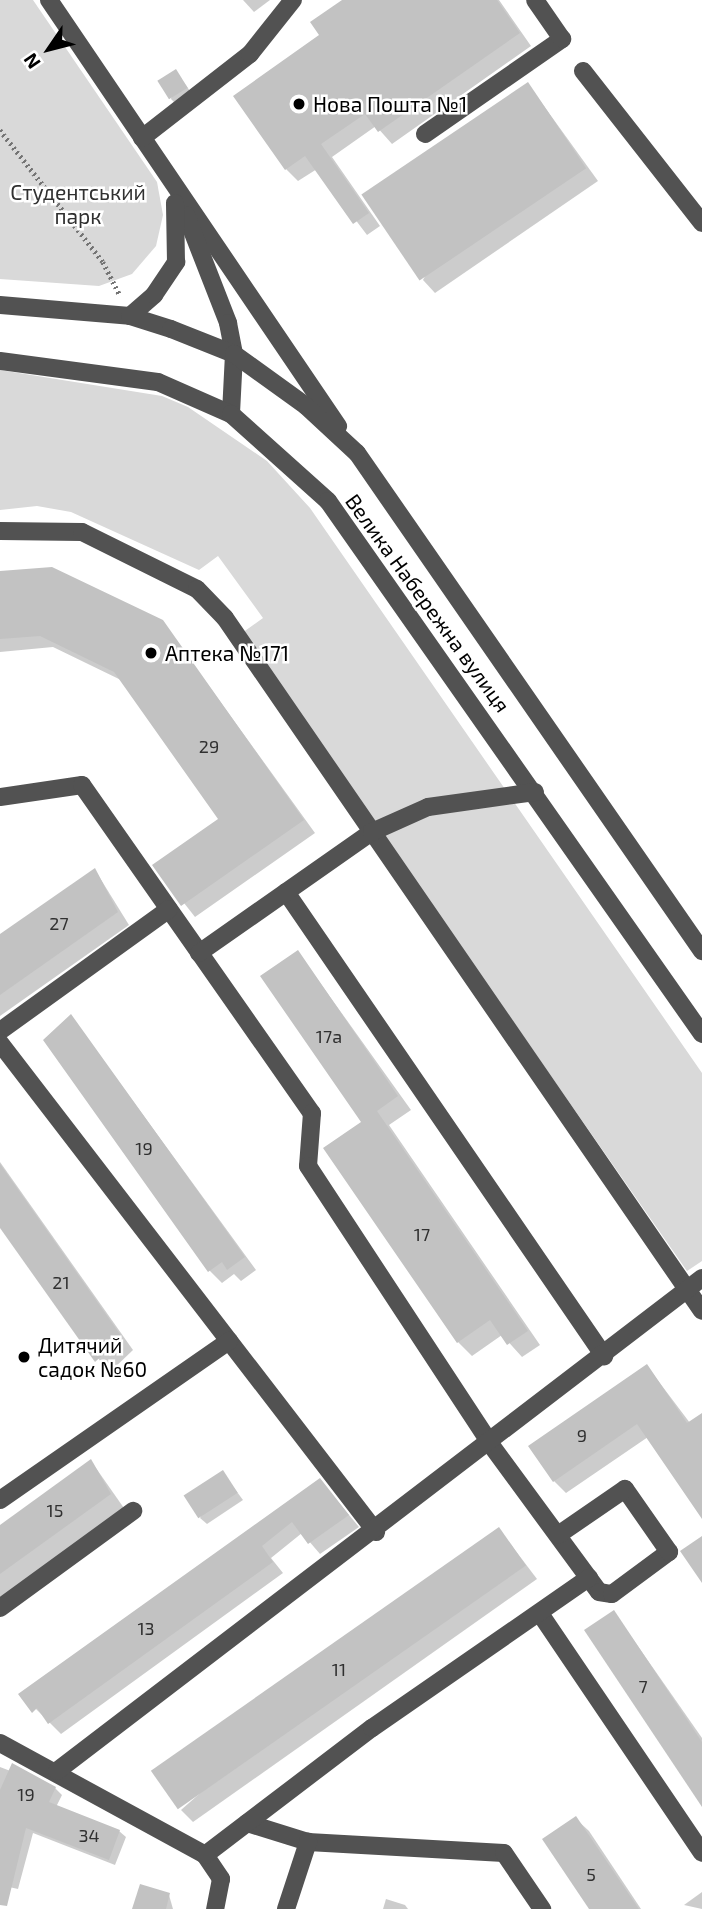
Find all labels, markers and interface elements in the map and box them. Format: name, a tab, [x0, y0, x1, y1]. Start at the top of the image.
north arrow	[14, 14, 84, 84]
text: N	[18, 49, 45, 74]
place label: Нова Пошта №1	[313, 91, 467, 117]
marker: Нова Пошта №1	[291, 96, 307, 112]
park label: Студентський парк	[10, 179, 146, 229]
street label: Велика Набережна вулиця	[340, 489, 516, 717]
place label: Аптека №171	[165, 640, 289, 666]
marker: Аптека №171	[143, 645, 159, 661]
house number: 29	[199, 735, 219, 757]
house number: 27	[49, 912, 69, 934]
house number: 17а	[316, 1025, 342, 1047]
house number: 19	[135, 1137, 153, 1159]
house number: 17	[414, 1223, 430, 1245]
house number: 21	[52, 1271, 70, 1293]
place label: Дитячий садок №60	[38, 1332, 147, 1382]
marker: Дитячий садок №60	[16, 1349, 32, 1365]
house number: 9	[577, 1424, 587, 1446]
house number: 15	[47, 1499, 63, 1521]
house number: 13	[137, 1617, 155, 1639]
house number: 11	[332, 1658, 346, 1680]
house number: 7	[638, 1675, 648, 1697]
house number: 19	[17, 1783, 35, 1805]
house number: 34	[78, 1824, 100, 1846]
house number: 5	[586, 1863, 596, 1885]

